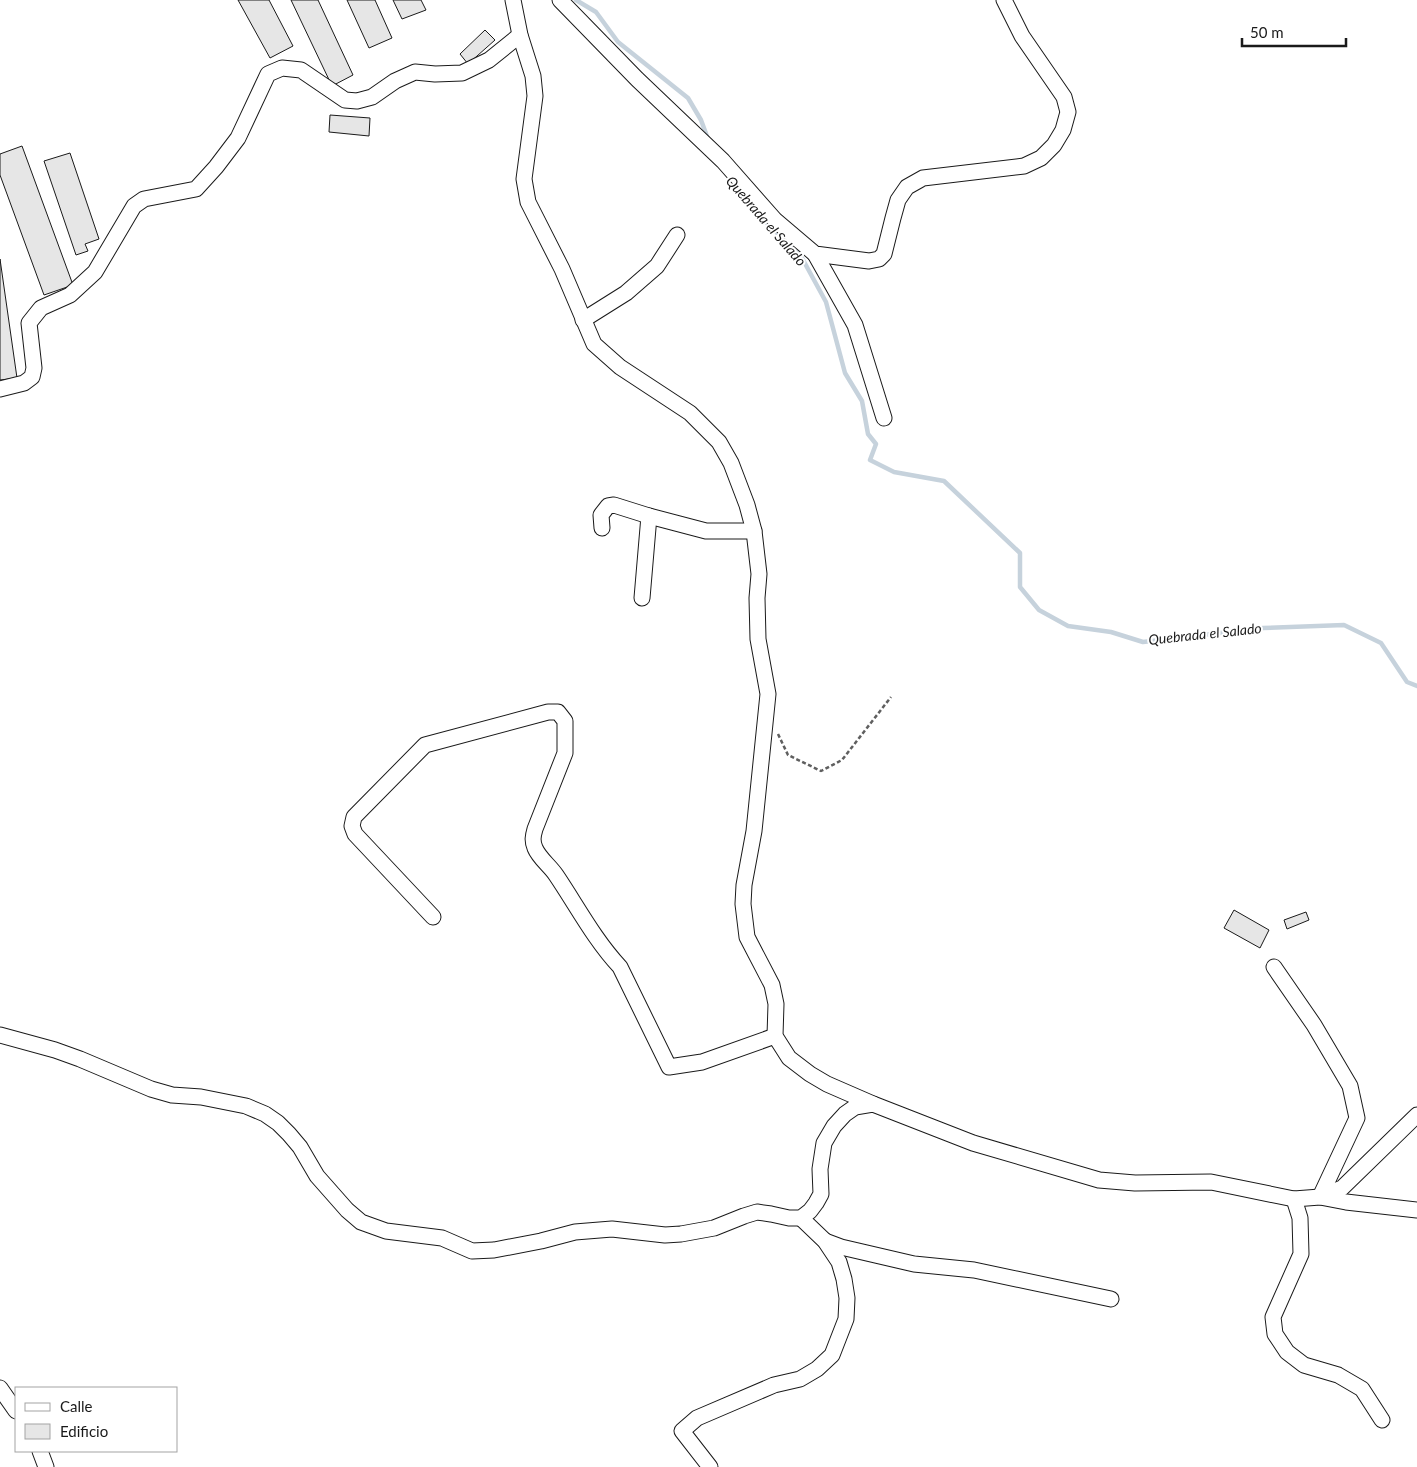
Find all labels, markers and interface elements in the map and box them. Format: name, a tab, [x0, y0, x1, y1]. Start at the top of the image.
scale bar	[1242, 15, 1346, 47]
text: 50 m	[1250, 23, 1284, 41]
water label: Quebrada el Salado	[723, 172, 810, 269]
water label: Quebrada el Salado	[1148, 619, 1262, 648]
legend	[15, 1387, 178, 1452]
text: Calle	[60, 1397, 93, 1415]
text: Edificio	[60, 1422, 108, 1440]

